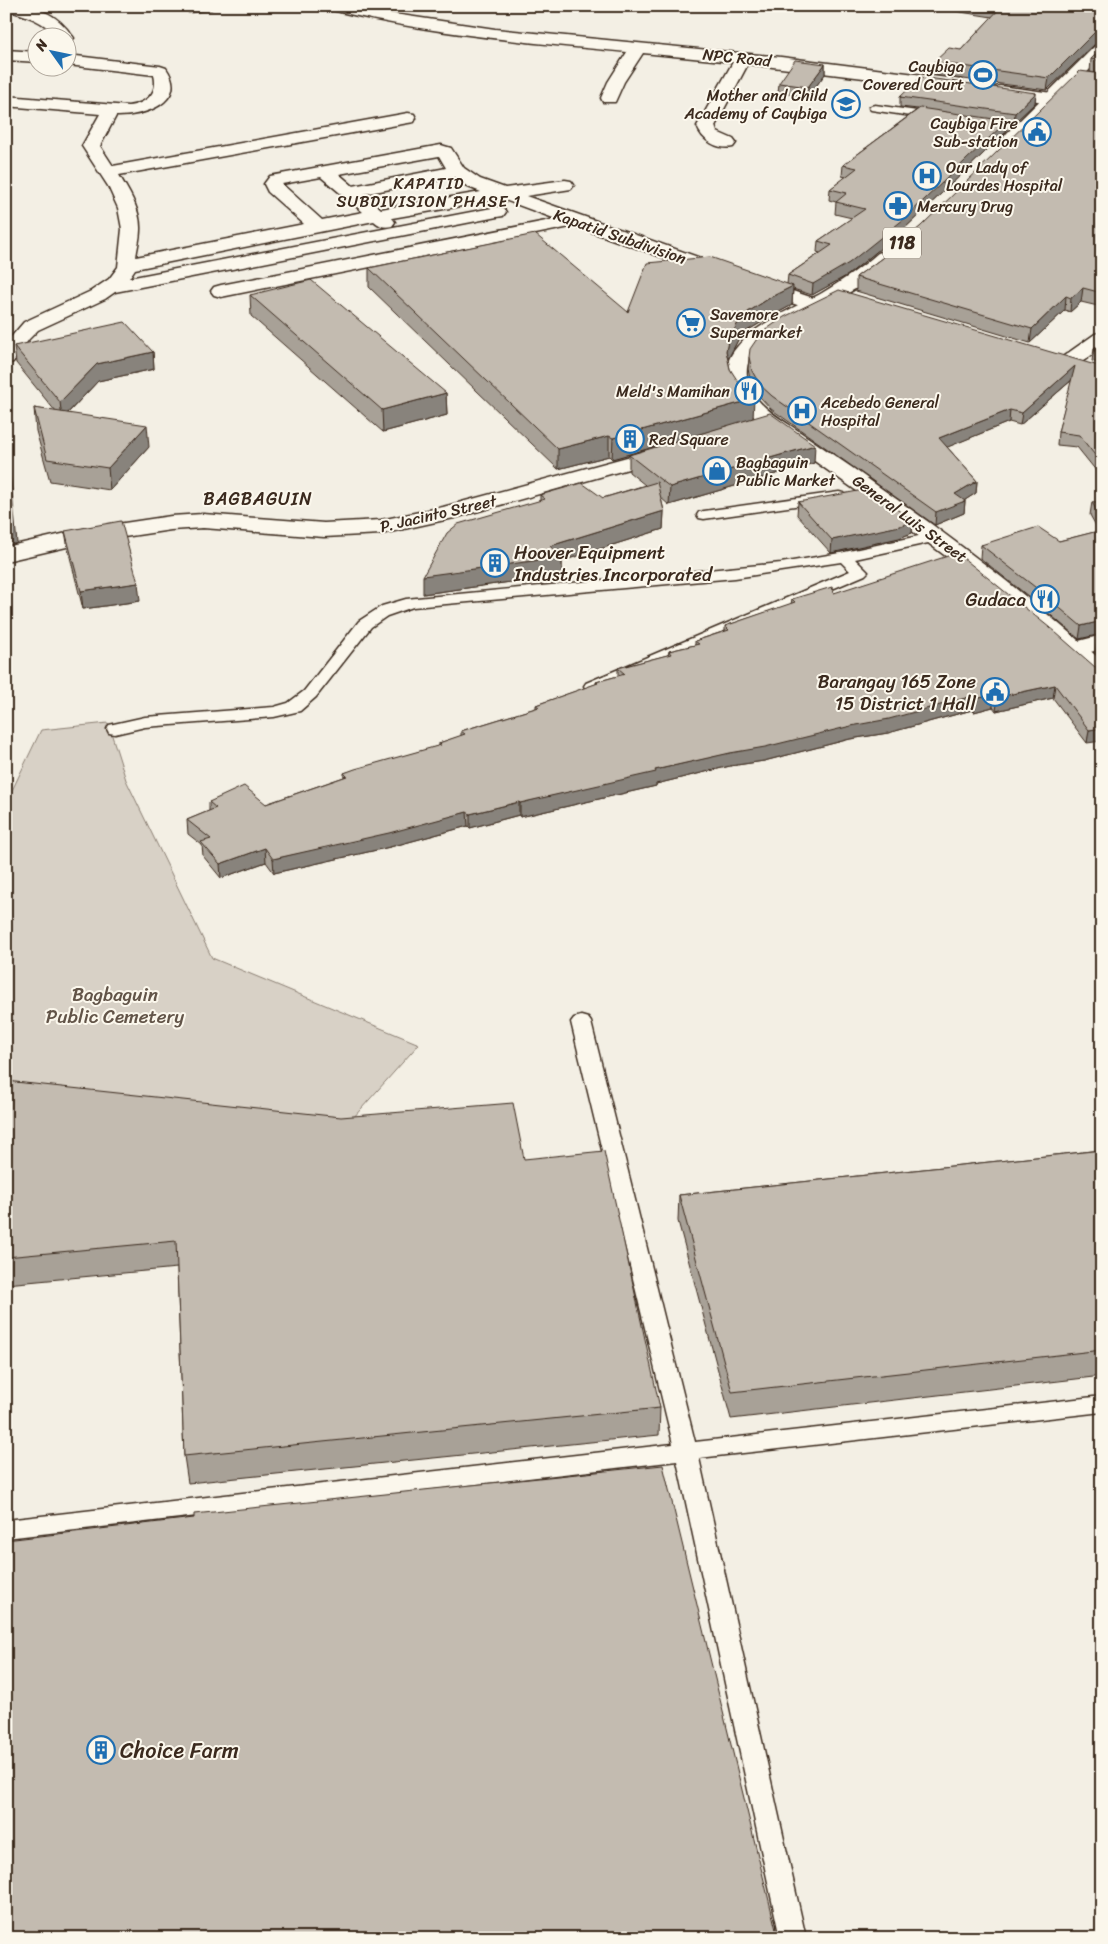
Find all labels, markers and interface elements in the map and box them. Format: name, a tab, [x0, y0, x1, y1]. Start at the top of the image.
north arrow	[28, 28, 78, 78]
text: N	[28, 34, 55, 57]
street label: NPC Road	[701, 39, 774, 76]
place label: Caybiga Covered Court	[863, 52, 964, 99]
sports icon: Caybiga Covered Court	[968, 60, 998, 90]
place label: Mother and Child Academy of Caybiga	[684, 81, 829, 128]
school or university icon: Mother and Child Academy of Caybiga	[831, 89, 861, 119]
place label: Caybiga Fire Sub-station	[931, 109, 1018, 156]
public building icon: Caybiga Fire Sub-station	[1022, 117, 1052, 147]
place label: Our Lady of Lourdes Hospital	[946, 153, 1063, 200]
hospital icon: Our Lady of Lourdes Hospital	[912, 161, 942, 191]
district label: KAPATID SUBDIVISION PHASE 1	[337, 169, 521, 216]
pharmacy icon: Mercury Drug	[883, 191, 913, 221]
place label: Mercury Drug	[917, 192, 1013, 221]
street label: Kapatid Subdivision	[549, 200, 691, 273]
road number: 118	[883, 228, 921, 258]
place label: Savemore Supermarket	[710, 300, 802, 347]
supermarket icon: Savemore Supermarket	[676, 308, 706, 338]
restaurant icon: Meld's Mamihan	[734, 376, 764, 406]
place label: Meld's Mamihan	[616, 377, 730, 406]
place label: Acebedo General Hospital	[820, 388, 940, 435]
hospital icon: Acebedo General Hospital	[787, 396, 817, 426]
building icon: Red Square	[615, 424, 645, 454]
place label: Red Square	[649, 425, 729, 454]
place label: Bagbaguin Public Market	[736, 448, 836, 495]
shop icon: Bagbaguin Public Market	[702, 456, 732, 486]
street label: General Luis Street	[846, 466, 974, 570]
district label: BAGBAGUIN	[203, 483, 313, 515]
street label: P. Jacinto Street	[377, 486, 500, 541]
place label: Hoover Equipment Industries Incorporated	[513, 536, 714, 591]
building icon: Hoover Equipment Industries Incorporated	[480, 548, 510, 578]
place label: Gudaca	[965, 583, 1026, 616]
restaurant icon: Gudaca	[1030, 584, 1060, 614]
place label: Barangay 165 Zone 15 District 1 Hall	[817, 665, 977, 720]
public building icon: Barangay 165 Zone 15 District 1 Hall	[980, 677, 1010, 707]
park label: Bagbaguin Public Cemetery	[46, 978, 184, 1033]
place label: Choice Farm	[120, 1731, 239, 1770]
building icon: Choice Farm	[86, 1735, 116, 1765]

